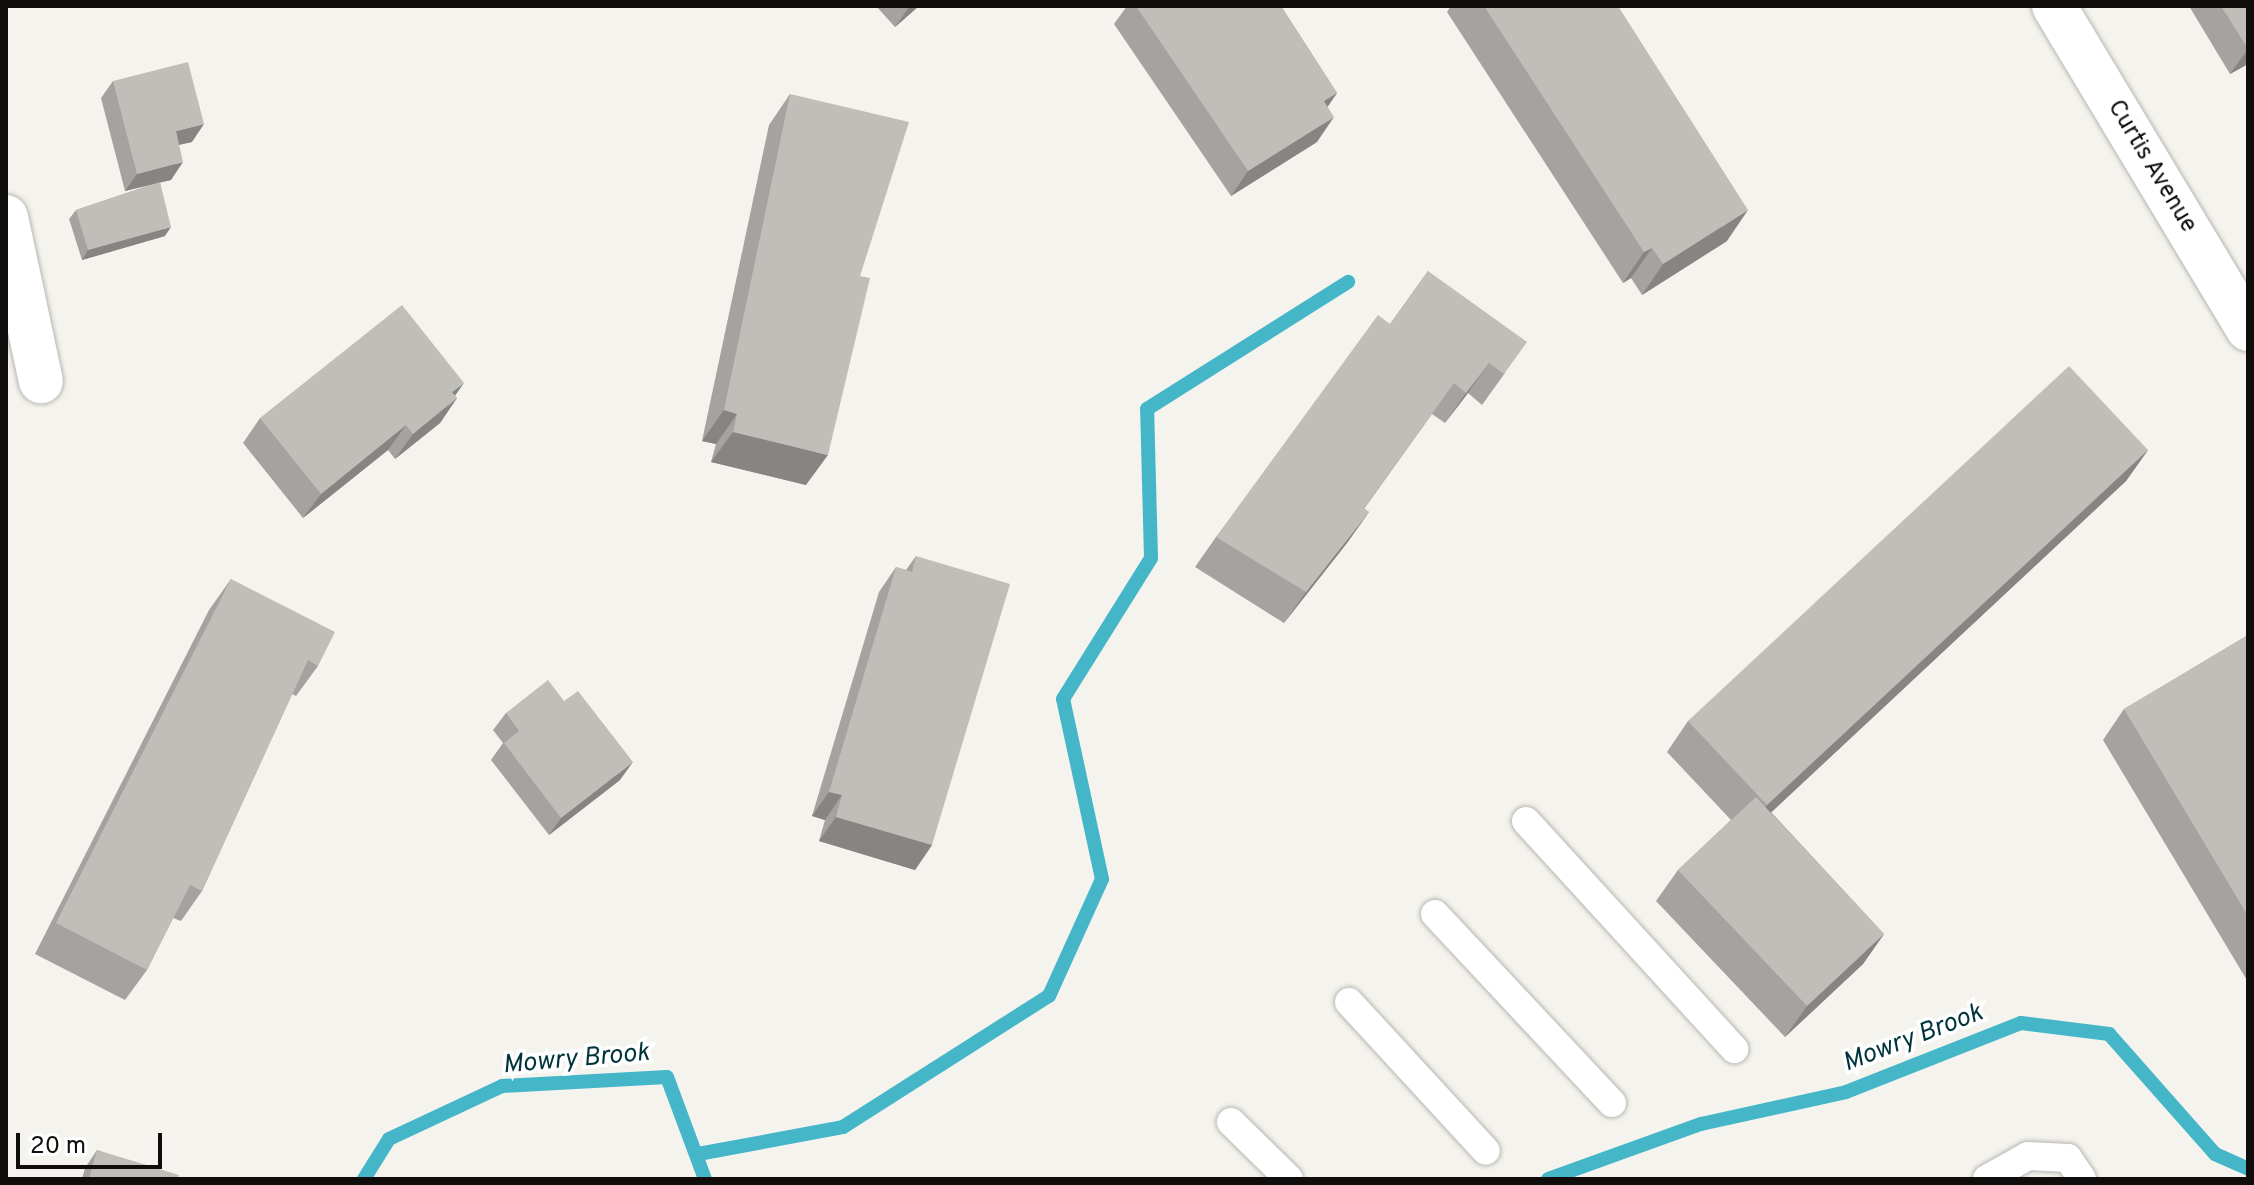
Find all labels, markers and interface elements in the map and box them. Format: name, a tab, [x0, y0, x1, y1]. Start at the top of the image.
street label: Curtis Avenue	[2100, 95, 2202, 239]
water label: Mowry Brook	[1839, 998, 1987, 1080]
water label: Mowry Brook	[501, 1038, 651, 1082]
scale bar	[20, 1117, 166, 1167]
text: 20 m	[30, 1132, 86, 1162]

